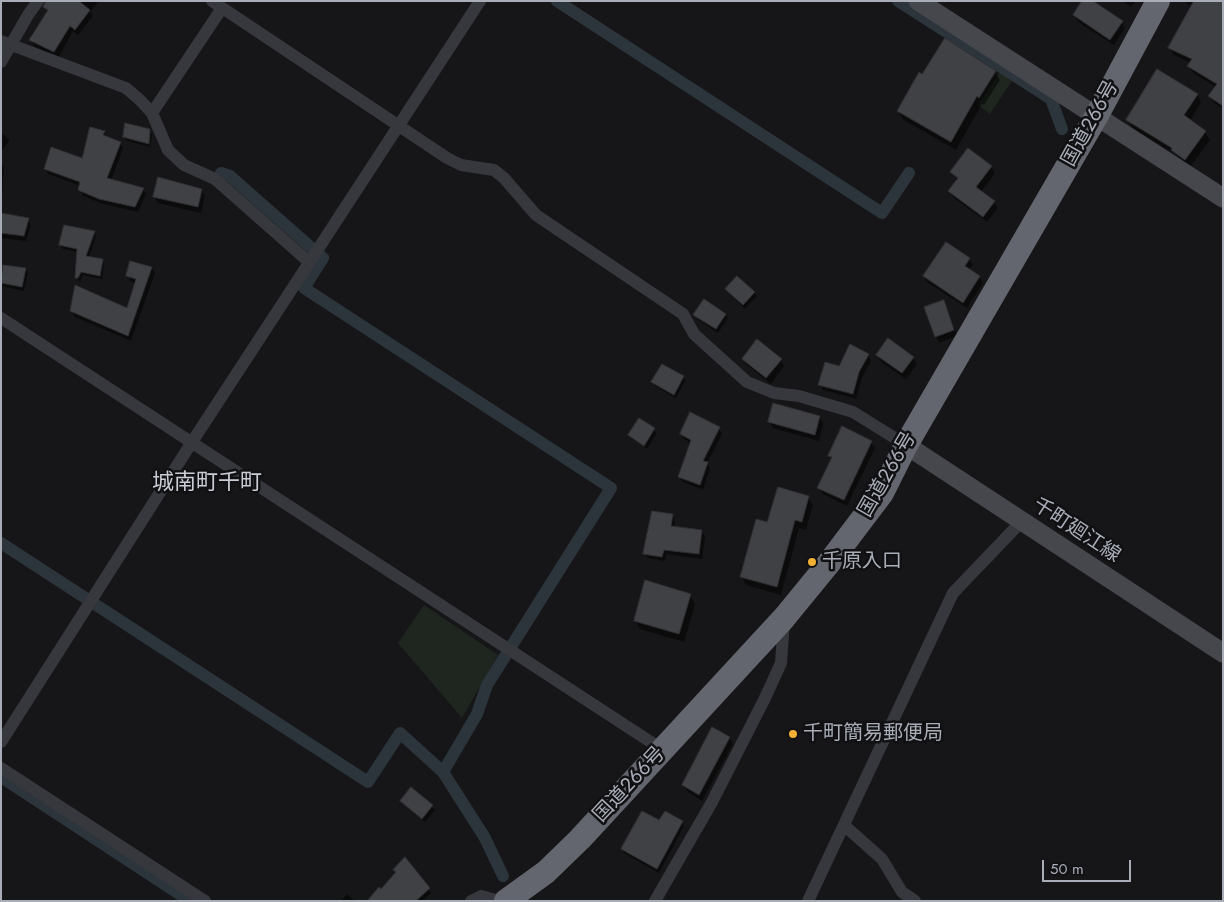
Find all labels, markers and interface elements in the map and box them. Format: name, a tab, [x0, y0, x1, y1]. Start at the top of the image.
street label: 国道266号	[1058, 77, 1124, 171]
street label: 国道266号	[854, 428, 922, 522]
district label: 城南町千町	[152, 471, 262, 497]
street label: 千町廻江線	[1028, 494, 1124, 568]
place label: 千原入口	[822, 550, 902, 574]
marker: 千原入口	[806, 556, 818, 568]
place label: 千町簡易郵便局	[803, 722, 943, 746]
marker: 千町簡易郵便局	[787, 728, 799, 740]
street label: 国道266号	[589, 742, 671, 828]
scale bar	[1044, 850, 1133, 882]
text: 50 m	[1050, 858, 1084, 880]

